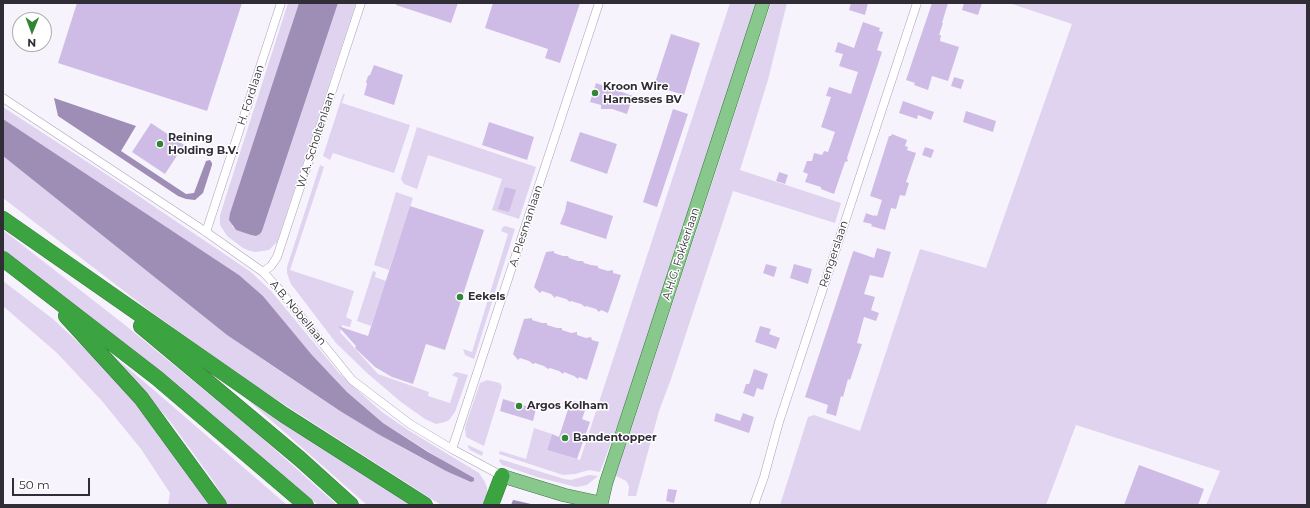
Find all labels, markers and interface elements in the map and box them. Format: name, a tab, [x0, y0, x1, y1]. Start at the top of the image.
north arrow	[12, 12, 52, 52]
text: N	[27, 36, 36, 50]
street label: H. Fordlaan	[235, 63, 267, 127]
place label: Kroon Wire Harnesses BV	[603, 80, 682, 106]
marker: Kroon Wire Harnesses BV	[590, 88, 600, 98]
street label: W.A. Scholtenlaan	[294, 91, 338, 189]
place label: Reining Holding B.V.	[168, 131, 238, 157]
marker: Reining Holding B.V.	[155, 139, 165, 149]
street label: A. Plesmanlaan	[507, 183, 545, 269]
street label: A.H.G. Fokkerlaan	[660, 206, 702, 302]
street label: Rengerslaan	[817, 219, 851, 289]
street label: A.B. Nobellaan	[267, 278, 329, 348]
place label: Eekels	[468, 290, 505, 304]
marker: Eekels	[455, 292, 465, 302]
place label: Argos Kolham	[527, 399, 608, 413]
marker: Argos Kolham	[514, 401, 524, 411]
place label: Bandentopper	[573, 431, 657, 445]
marker: Bandentopper	[560, 433, 570, 443]
scale bar	[14, 470, 92, 496]
text: 50 m	[19, 477, 50, 492]

